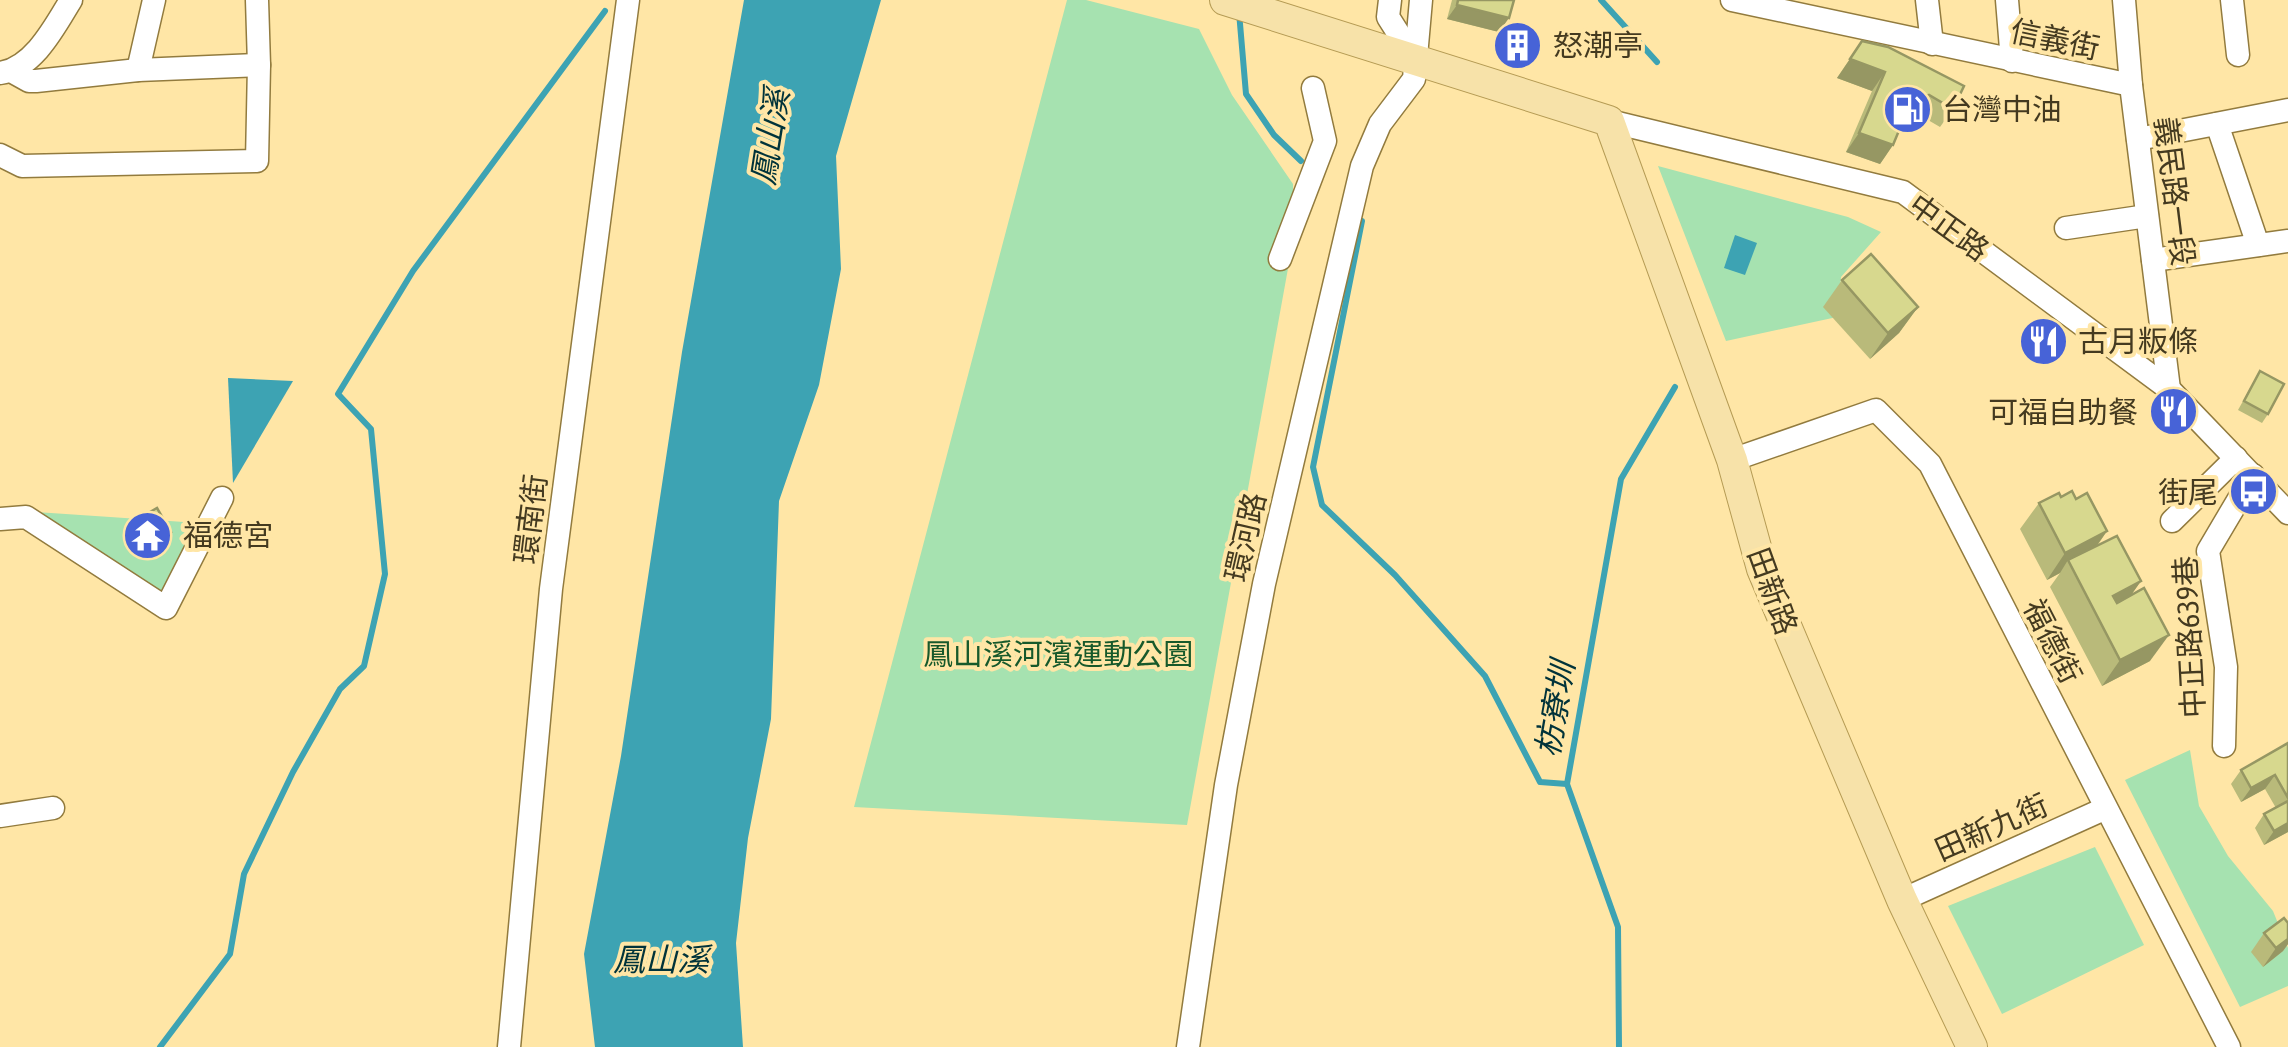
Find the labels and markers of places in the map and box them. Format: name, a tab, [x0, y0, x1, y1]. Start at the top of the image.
building icon: 怒潮亭	[1492, 19, 1544, 71]
place label: 怒潮亭	[1553, 28, 1643, 62]
fuel station icon: 台灣中油	[1881, 83, 1933, 135]
place label: 台灣中油	[1942, 92, 2062, 126]
restaurant icon: 古月粄條	[2017, 315, 2069, 367]
place label: 古月粄條	[2078, 324, 2198, 358]
restaurant icon: 可福自助餐	[2147, 386, 2199, 438]
place label: 可福自助餐	[1988, 395, 2138, 429]
bus stop icon: 街尾	[2227, 466, 2279, 518]
place label: 街尾	[2158, 475, 2218, 509]
temple icon: 福德宮	[122, 509, 174, 561]
place label: 福德宮	[183, 518, 273, 552]

